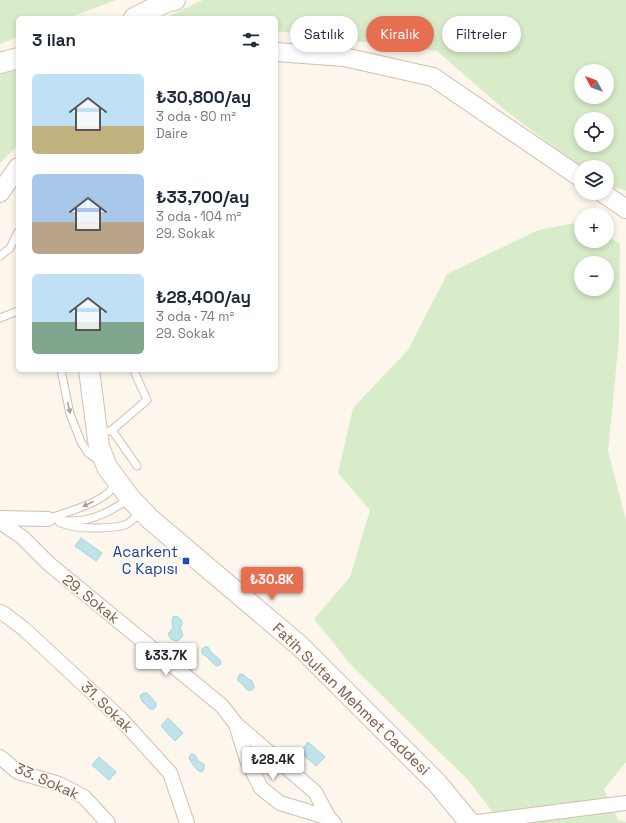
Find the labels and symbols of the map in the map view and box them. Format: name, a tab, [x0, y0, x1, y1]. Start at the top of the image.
north arrow	[574, 64, 614, 104]
one-way arrow	[67, 402, 73, 414]
one-way arrow	[83, 501, 94, 507]
place label: Acarkent C Kapısı	[113, 542, 178, 578]
marker: Acarkent C Kapısı	[181, 556, 191, 566]
pin: ₺30.8K	[239, 567, 305, 601]
street label: 29. Sokak	[59, 570, 124, 627]
street label: Fatih Sultan Mehmet Caddesi	[269, 618, 434, 779]
pin: ₺33.7K	[133, 643, 199, 677]
street label: 31. Sokak	[77, 677, 137, 736]
pin: ₺28.4K	[240, 747, 306, 781]
street label: 33. Sokak	[12, 758, 82, 803]

